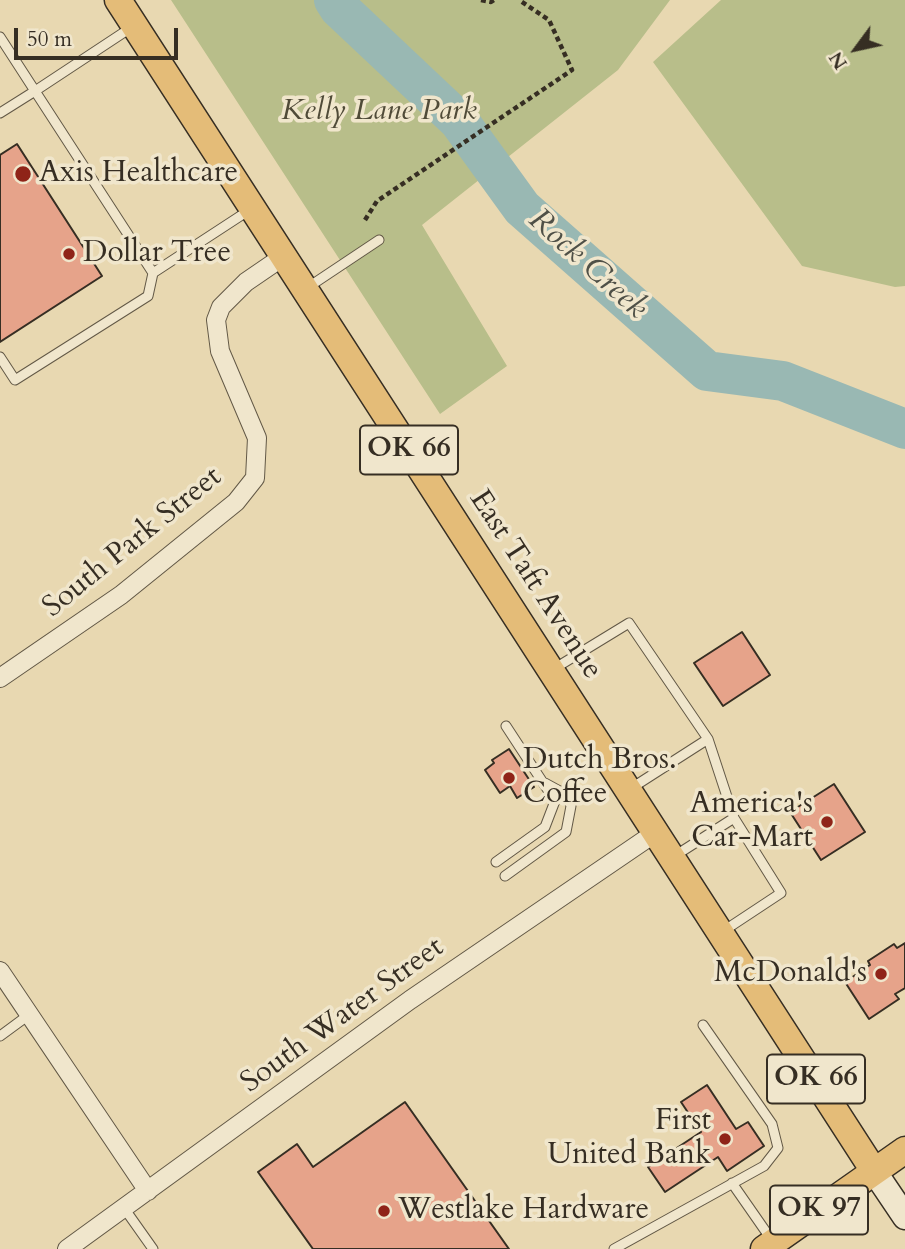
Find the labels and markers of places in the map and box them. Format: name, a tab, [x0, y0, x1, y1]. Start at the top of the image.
place label: Axis Healthcare	[39, 156, 238, 192]
marker: Axis Healthcare	[13, 164, 33, 184]
place label: Dollar Tree	[83, 236, 231, 272]
marker: Dollar Tree	[61, 246, 77, 262]
place label: Dutch Bros. Coffee	[523, 743, 677, 814]
marker: Dutch Bros. Coffee	[501, 770, 517, 786]
place label: America's Car-Mart	[690, 787, 813, 858]
marker: America's Car-Mart	[819, 814, 835, 830]
place label: McDonald's	[714, 956, 867, 992]
marker: McDonald's	[873, 966, 889, 982]
place label: First United Bank	[547, 1104, 711, 1174]
marker: First United Bank	[717, 1131, 733, 1147]
place label: Westlake Hardware	[398, 1193, 649, 1229]
marker: Westlake Hardware	[376, 1203, 392, 1219]

